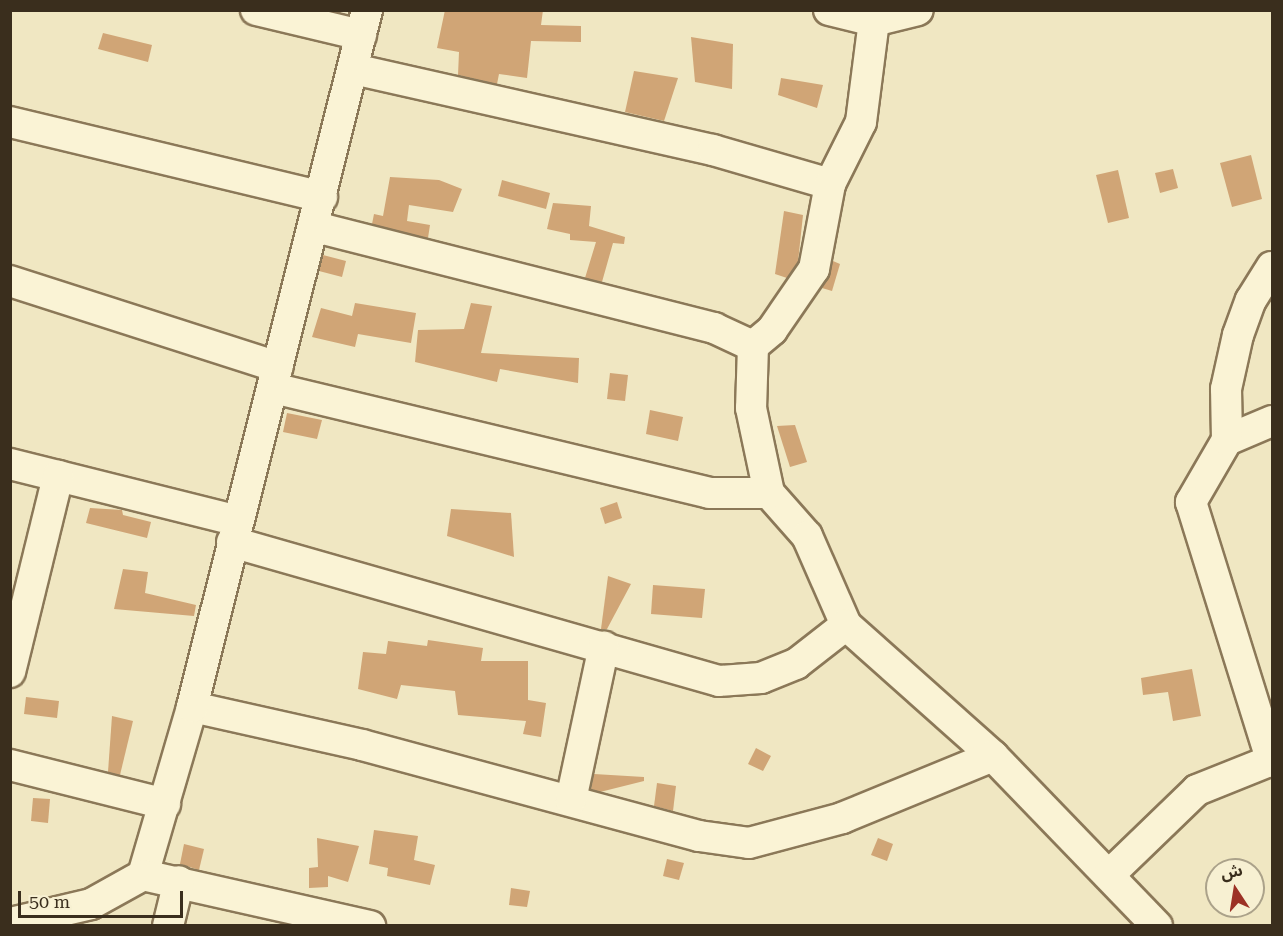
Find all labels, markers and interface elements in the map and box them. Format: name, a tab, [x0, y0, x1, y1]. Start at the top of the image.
north arrow	[1205, 858, 1265, 918]
text: ش	[1219, 860, 1244, 883]
scale bar	[21, 879, 186, 917]
text: 50 m	[29, 891, 70, 912]

